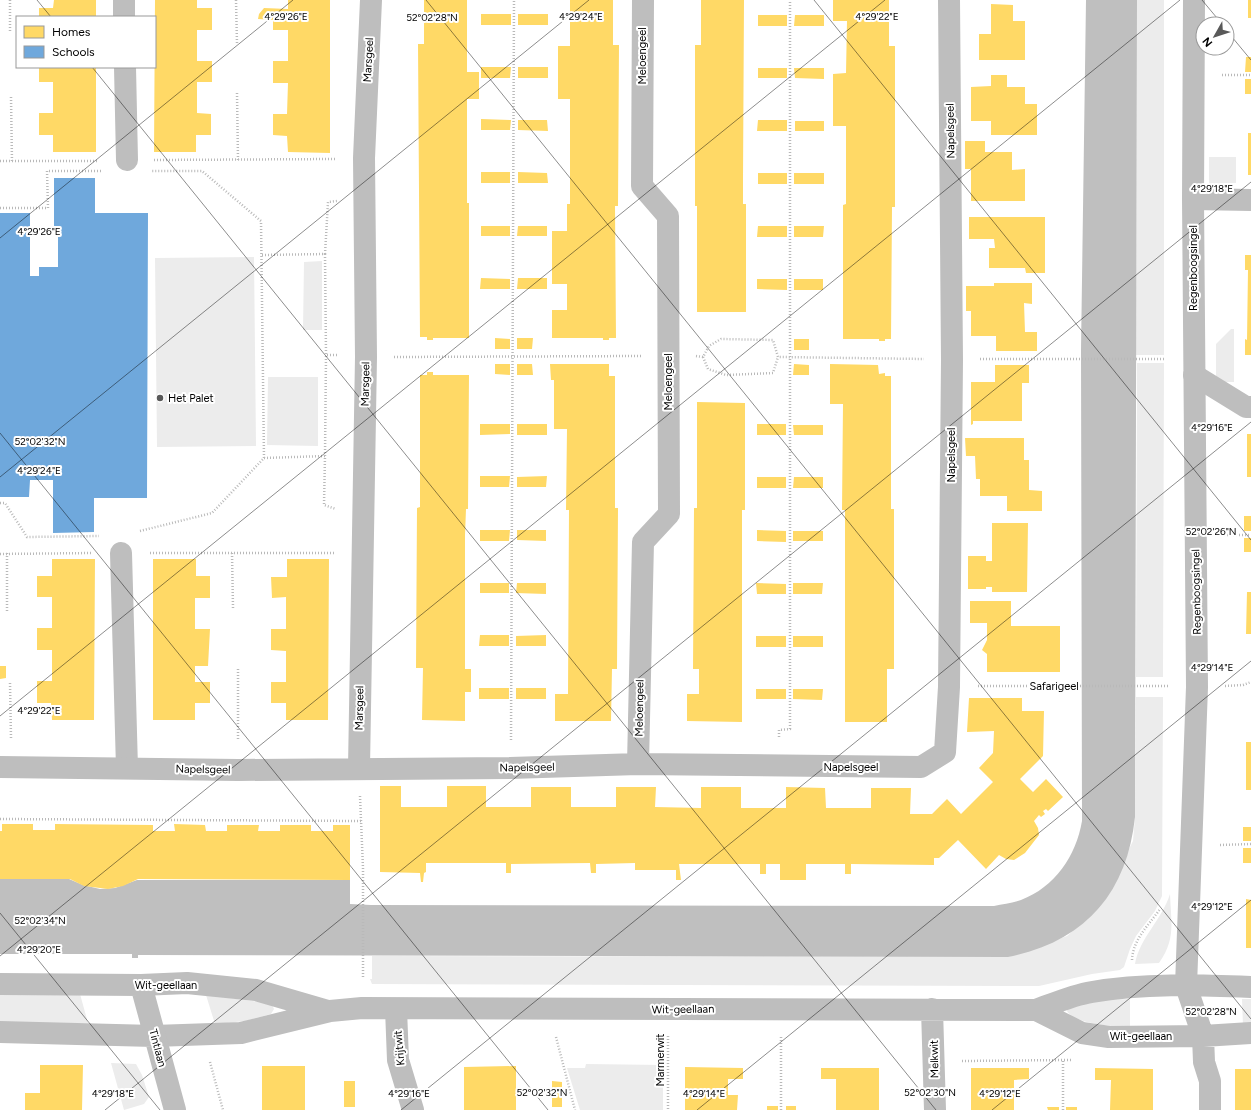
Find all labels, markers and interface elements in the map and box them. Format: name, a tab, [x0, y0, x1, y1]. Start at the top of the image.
text: 4°29'26"E	[264, 10, 308, 23]
text: 4°29'24"E	[559, 10, 603, 23]
text: 4°29'22"E	[855, 10, 899, 23]
text: 52°02'28"N	[406, 11, 458, 24]
legend	[16, 16, 156, 68]
north arrow	[1195, 16, 1235, 56]
text: Homes	[52, 25, 91, 39]
street label: Meloengeel	[636, 27, 649, 85]
text: N	[1200, 35, 1215, 49]
street label: Marsgeel	[361, 37, 376, 83]
text: Schools	[52, 45, 95, 59]
street label: Napelsgeel	[944, 103, 957, 159]
text: 4°29'18"E	[1191, 182, 1233, 195]
text: 4°29'26"E	[17, 225, 61, 238]
street label: Regenboogsingel	[1187, 225, 1200, 311]
street label: Meloengeel	[662, 353, 675, 411]
street label: Marsgeel	[359, 362, 372, 406]
place label: Het Palet	[168, 392, 214, 405]
marker: Het Palet	[155, 393, 165, 403]
text: 4°29'16"E	[1191, 421, 1233, 434]
street label: Napelsgeel	[945, 427, 958, 483]
text: 52°02'32"N	[15, 435, 66, 448]
text: 4°29'24"E	[17, 464, 61, 477]
text: 52°02'26"N	[1185, 525, 1237, 538]
street label: Regenboogsingel	[1189, 549, 1204, 635]
text: 4°29'14"E	[1191, 661, 1233, 674]
street label: Meloengeel	[633, 679, 646, 737]
street label: Safarigeel	[1029, 680, 1079, 693]
street label: Marsgeel	[353, 686, 366, 730]
text: 4°29'22"E	[17, 704, 61, 717]
street label: Napelsgeel	[499, 761, 555, 774]
street label: Napelsgeel	[823, 761, 879, 774]
street label: Napelsgeel	[175, 763, 231, 776]
text: 4°29'12"E	[1191, 900, 1233, 913]
text: 52°02'34"N	[14, 914, 66, 927]
text: 4°29'20"E	[17, 943, 61, 956]
street label: Wit-geellaan	[135, 979, 197, 992]
street label: Wit-geellaan	[652, 1002, 714, 1017]
text: 52°02'28"N	[1185, 1005, 1237, 1018]
street label: Tintlaan	[146, 1028, 169, 1069]
street label: Krijtwit	[391, 1030, 408, 1066]
street label: Wit-geellaan	[1110, 1030, 1172, 1043]
street label: Marmerwit	[654, 1033, 667, 1087]
street label: Melkwit	[928, 1040, 941, 1078]
text: 52°02'32"N	[517, 1086, 568, 1099]
text: 52°02'30"N	[904, 1086, 956, 1099]
text: 4°29'18"E	[92, 1087, 134, 1100]
text: 4°29'16"E	[388, 1087, 430, 1100]
text: 4°29'14"E	[683, 1087, 725, 1100]
text: 4°29'12"E	[979, 1087, 1021, 1100]

